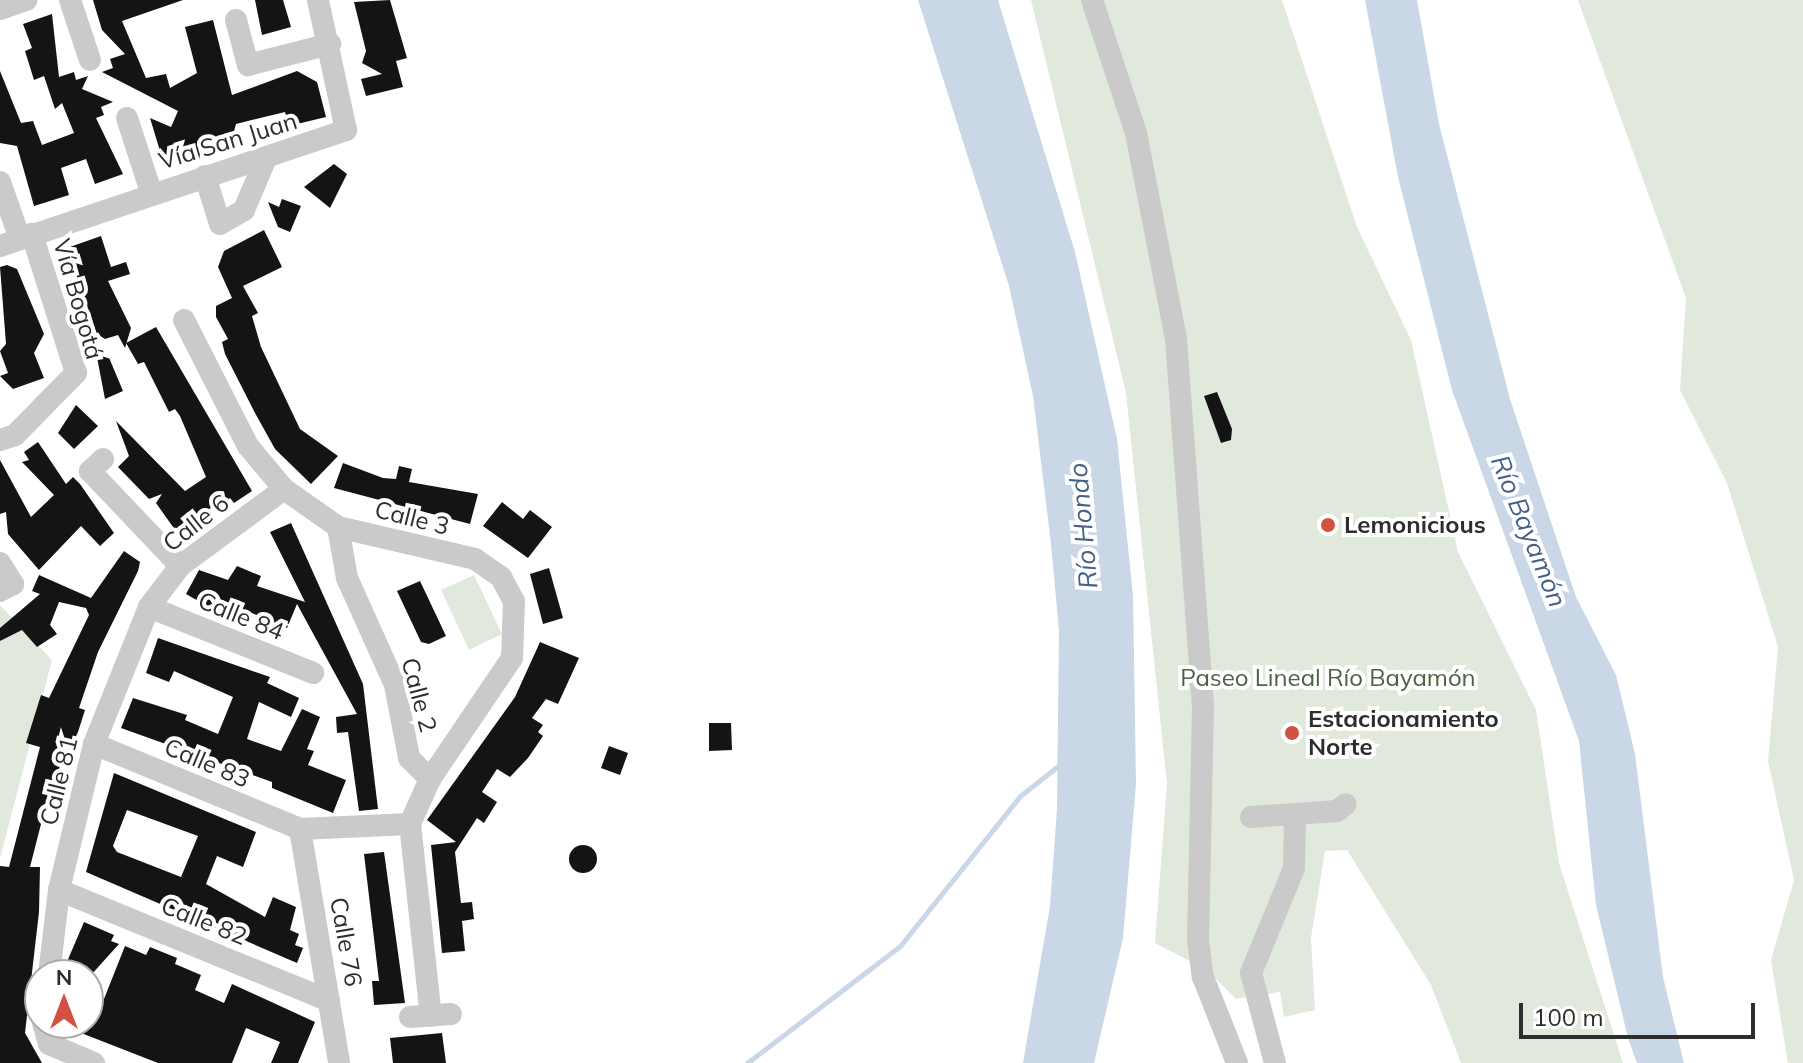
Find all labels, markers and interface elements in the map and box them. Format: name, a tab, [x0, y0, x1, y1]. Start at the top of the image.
street label: Vía San Juan	[155, 106, 301, 176]
street label: Vía Bogotá	[47, 235, 109, 363]
water label: Río Bayamón	[1484, 451, 1574, 611]
water label: Río Hondo	[1062, 462, 1104, 590]
street label: Calle 6	[157, 488, 235, 558]
street label: Calle 3	[372, 495, 452, 541]
place label: Lemonicious	[1344, 511, 1486, 539]
marker: Lemonicious	[1319, 516, 1337, 534]
street label: Calle 84	[194, 586, 288, 646]
street label: Calle 2	[395, 655, 443, 735]
park label: Paseo Lineal Río Bayamón	[1180, 664, 1476, 692]
place label: Estacionamiento Norte	[1308, 705, 1499, 761]
marker: Estacionamiento Norte	[1283, 724, 1301, 742]
street label: Calle 83	[160, 732, 254, 794]
street label: Calle 81	[34, 734, 84, 828]
street label: Calle 82	[157, 891, 251, 951]
street label: Calle 76	[324, 895, 368, 989]
north arrow	[24, 959, 104, 1039]
text: N	[56, 963, 72, 991]
scale bar	[1523, 987, 1759, 1037]
text: 100 m	[1533, 1002, 1604, 1032]

